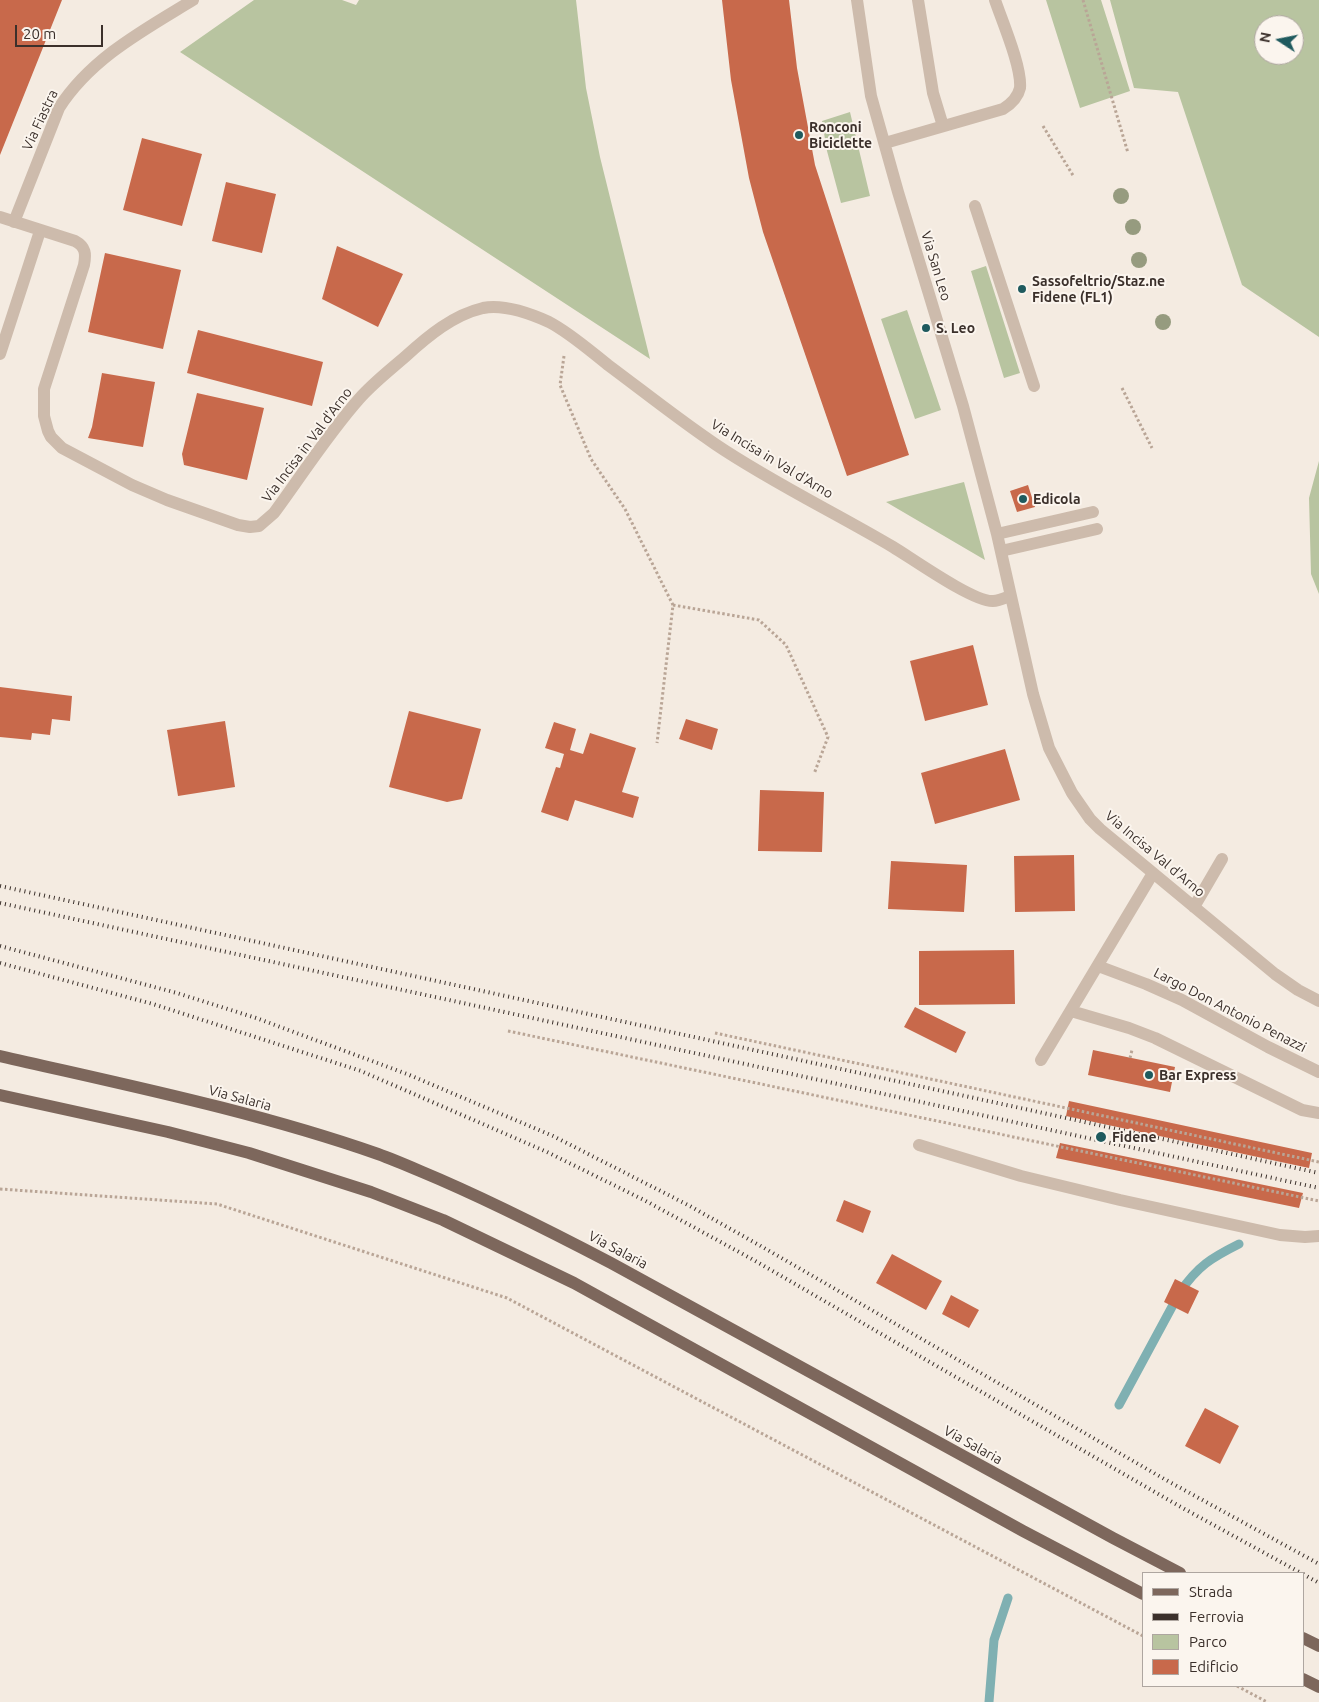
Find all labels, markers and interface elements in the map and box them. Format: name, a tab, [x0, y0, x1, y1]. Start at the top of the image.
scale bar	[18, 15, 105, 47]
north arrow	[1254, 15, 1304, 65]
text: 20 m	[23, 25, 56, 42]
text: N	[1256, 31, 1274, 44]
street label: Via Fiastra	[19, 87, 61, 153]
place label: Ronconi Biciclette	[809, 119, 872, 152]
marker: Ronconi Biciclette	[793, 129, 805, 141]
street label: Via San Leo	[917, 229, 955, 303]
place label: Sassofeltrio/Staz.ne Fidene (FL1)	[1032, 273, 1165, 306]
marker: Sassofeltrio/Staz.ne Fidene (FL1)	[1016, 283, 1028, 295]
place label: S. Leo	[936, 320, 975, 336]
marker: S. Leo	[920, 322, 932, 334]
street label: Via Incisa in Val d'Arno	[258, 384, 356, 506]
street label: Via Incisa in Val d'Arno	[708, 416, 836, 502]
place label: Edicola	[1033, 491, 1080, 507]
marker: Edicola	[1017, 493, 1029, 505]
street label: Via Incisa Val d'Arno	[1102, 807, 1208, 901]
street label: Largo Don Antonio Penazzi	[1151, 964, 1309, 1056]
place label: Bar Express	[1159, 1067, 1236, 1083]
marker: Bar Express	[1143, 1069, 1155, 1081]
street label: Via Salaria	[207, 1082, 273, 1114]
place label: Fidene	[1112, 1129, 1156, 1145]
marker: Fidene	[1094, 1130, 1108, 1144]
street label: Via Salaria	[586, 1227, 650, 1273]
street label: Via Salaria	[941, 1422, 1005, 1468]
legend	[1142, 1572, 1304, 1687]
text: Strada	[1189, 1583, 1233, 1600]
text: Ferrovia	[1189, 1608, 1244, 1625]
text: Parco	[1189, 1633, 1227, 1650]
text: Edificio	[1189, 1658, 1238, 1675]

